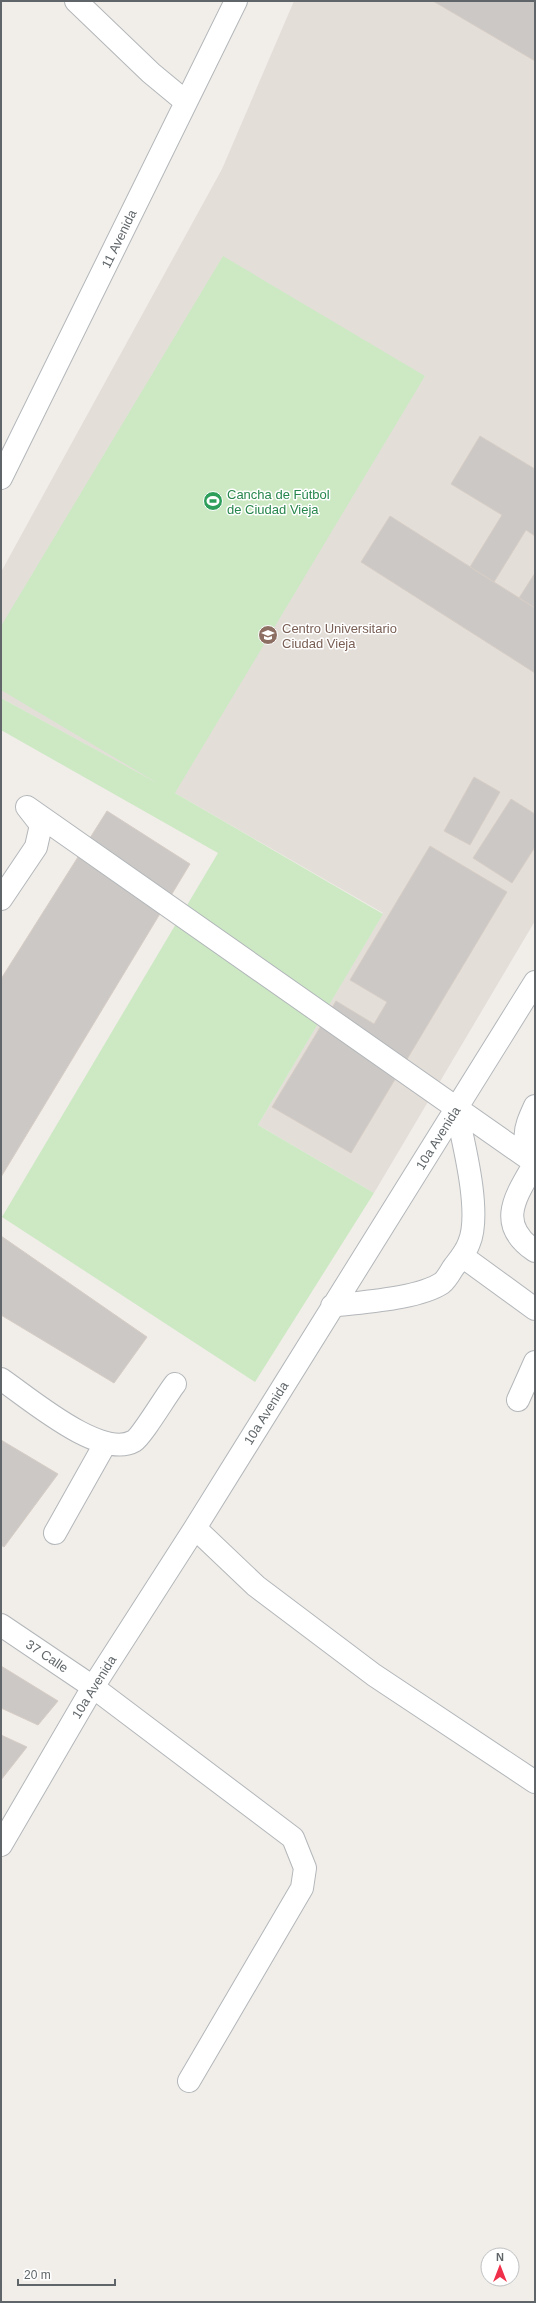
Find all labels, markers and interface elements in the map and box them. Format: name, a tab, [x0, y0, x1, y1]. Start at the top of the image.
street label: 11 Avenida	[98, 207, 140, 271]
place label: Cancha de Fútbol de Ciudad Vieja	[227, 487, 330, 517]
sports icon: Cancha de Fútbol de Ciudad Vieja	[202, 490, 224, 512]
place label: Centro Universitario Ciudad Vieja	[282, 621, 397, 651]
school or university icon: Centro Universitario Ciudad Vieja	[257, 624, 279, 646]
street label: 10a Avenida	[413, 1103, 464, 1172]
street label: 10a Avenida	[241, 1378, 292, 1447]
street label: 37 Calle	[23, 1636, 71, 1676]
street label: 10a Avenida	[69, 1652, 120, 1721]
north arrow	[480, 2247, 520, 2287]
text: N	[496, 2251, 504, 2263]
scale bar	[18, 2261, 115, 2287]
text: 20 m	[24, 2268, 51, 2282]

